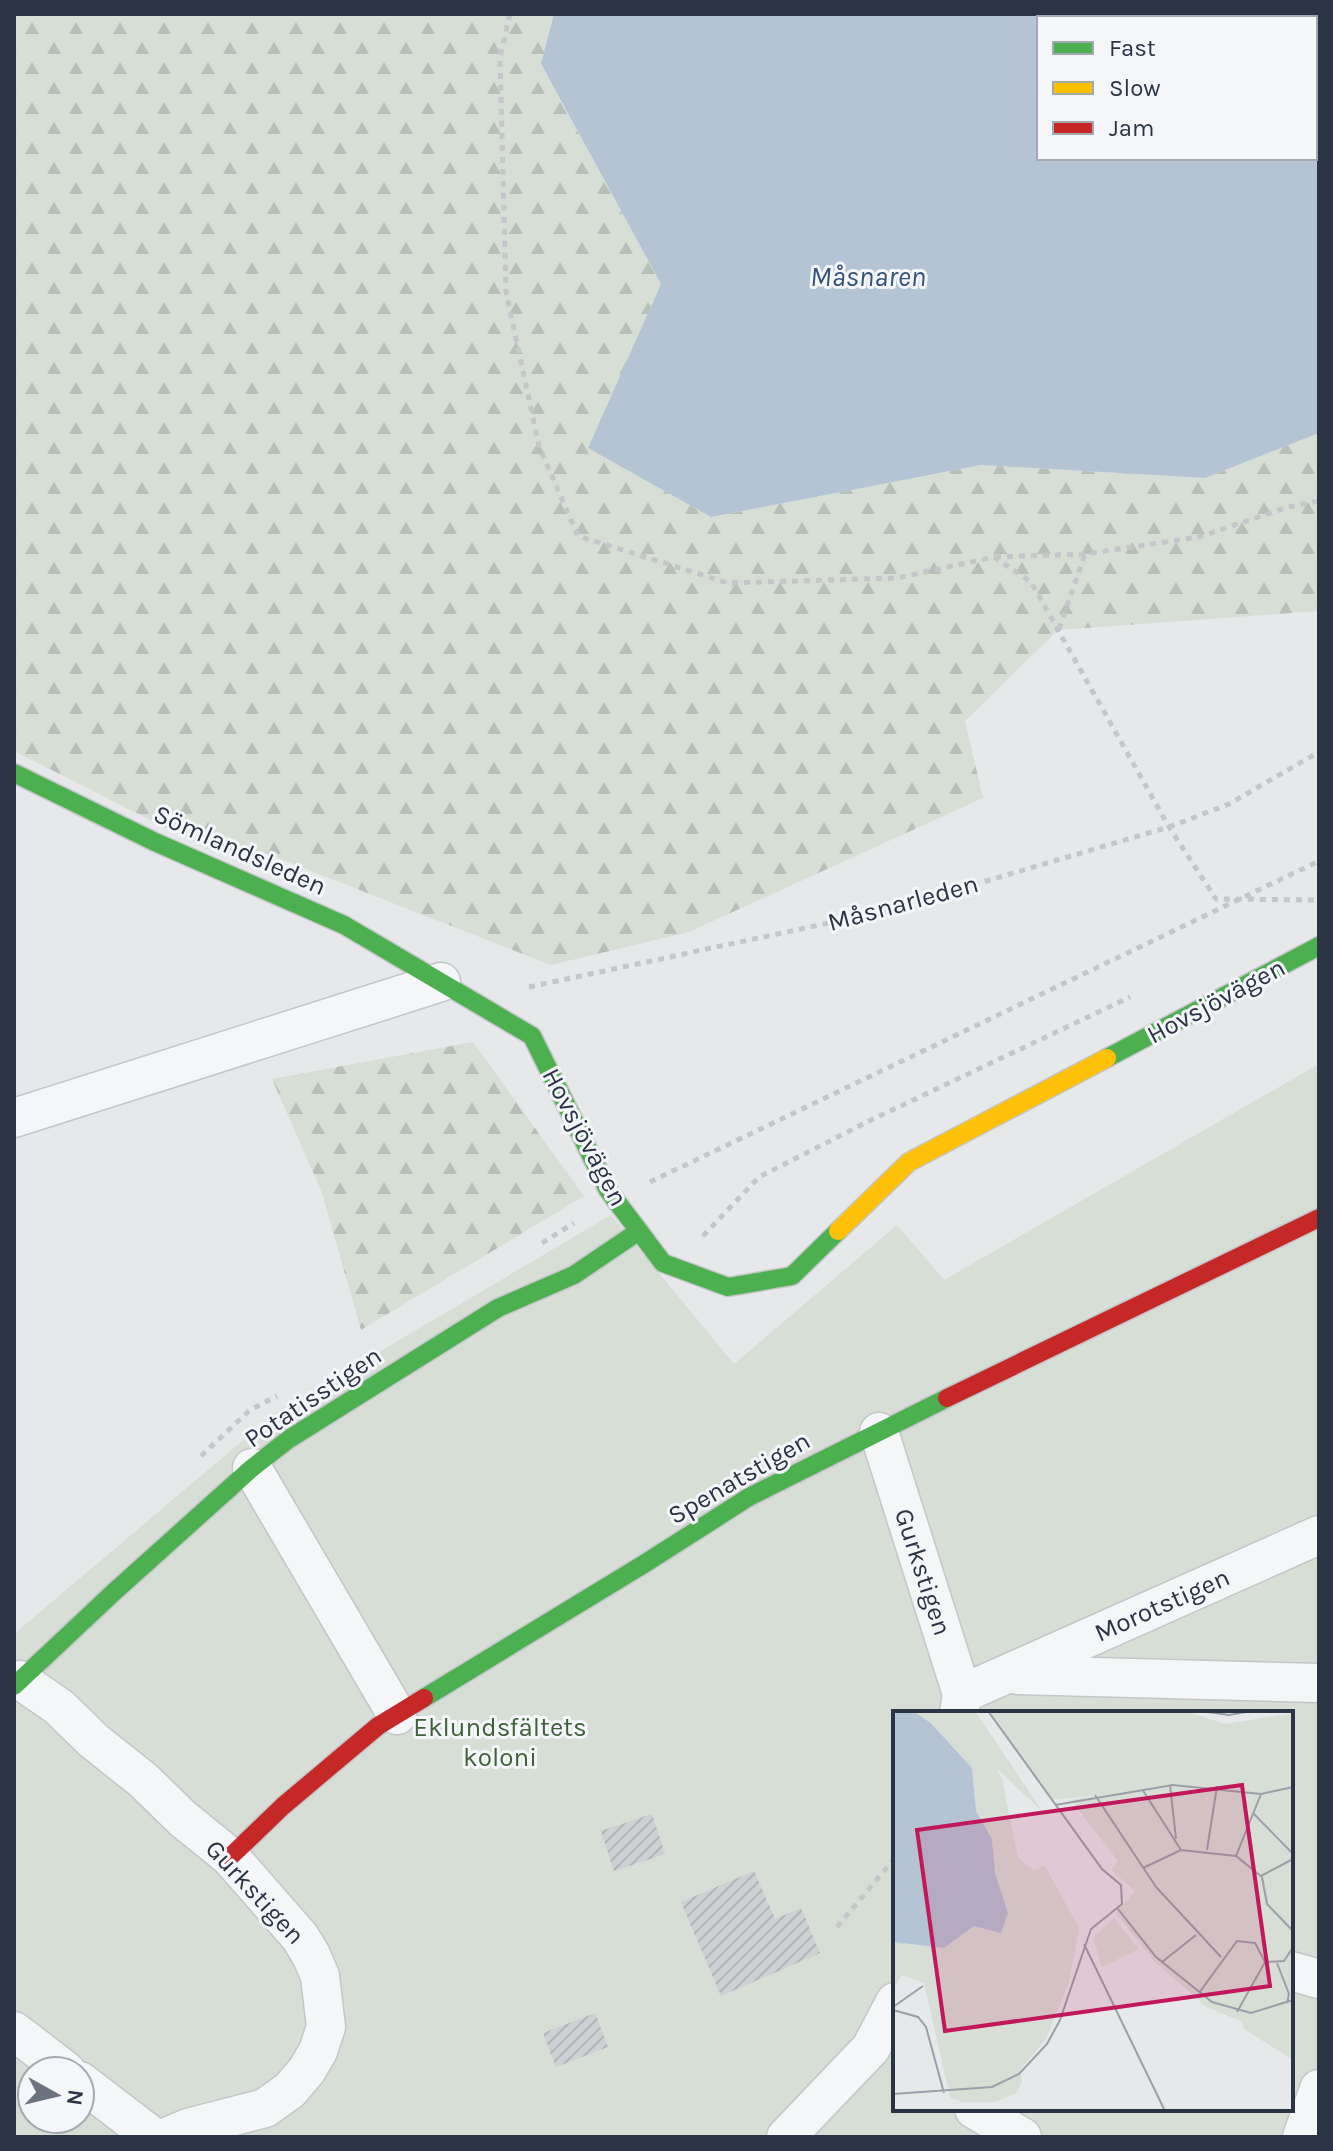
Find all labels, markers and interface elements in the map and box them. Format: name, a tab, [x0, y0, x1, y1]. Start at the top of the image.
legend	[1037, 16, 1317, 160]
text: Fast	[1109, 34, 1156, 62]
text: Slow	[1109, 74, 1161, 102]
text: Jam	[1109, 114, 1154, 142]
water label: Måsnaren	[810, 260, 926, 293]
street label: Sömlandsleden	[149, 798, 331, 902]
street label: Måsnarleden	[824, 868, 982, 938]
street label: Hovsjövägen	[1142, 952, 1290, 1050]
street label: Hovsjövägen	[536, 1063, 634, 1211]
street label: Potatisstigen	[239, 1340, 387, 1454]
street label: Spenatstigen	[662, 1425, 816, 1531]
street label: Gurkstigen	[888, 1505, 958, 1639]
street label: Morotstigen	[1090, 1561, 1234, 1649]
inset map	[893, 1711, 1293, 2111]
park label: Eklundsfältets koloni	[413, 1712, 587, 1773]
street label: Gurkstigen	[199, 1833, 311, 1951]
north arrow	[16, 2055, 96, 2135]
text: N	[61, 2088, 89, 2107]

